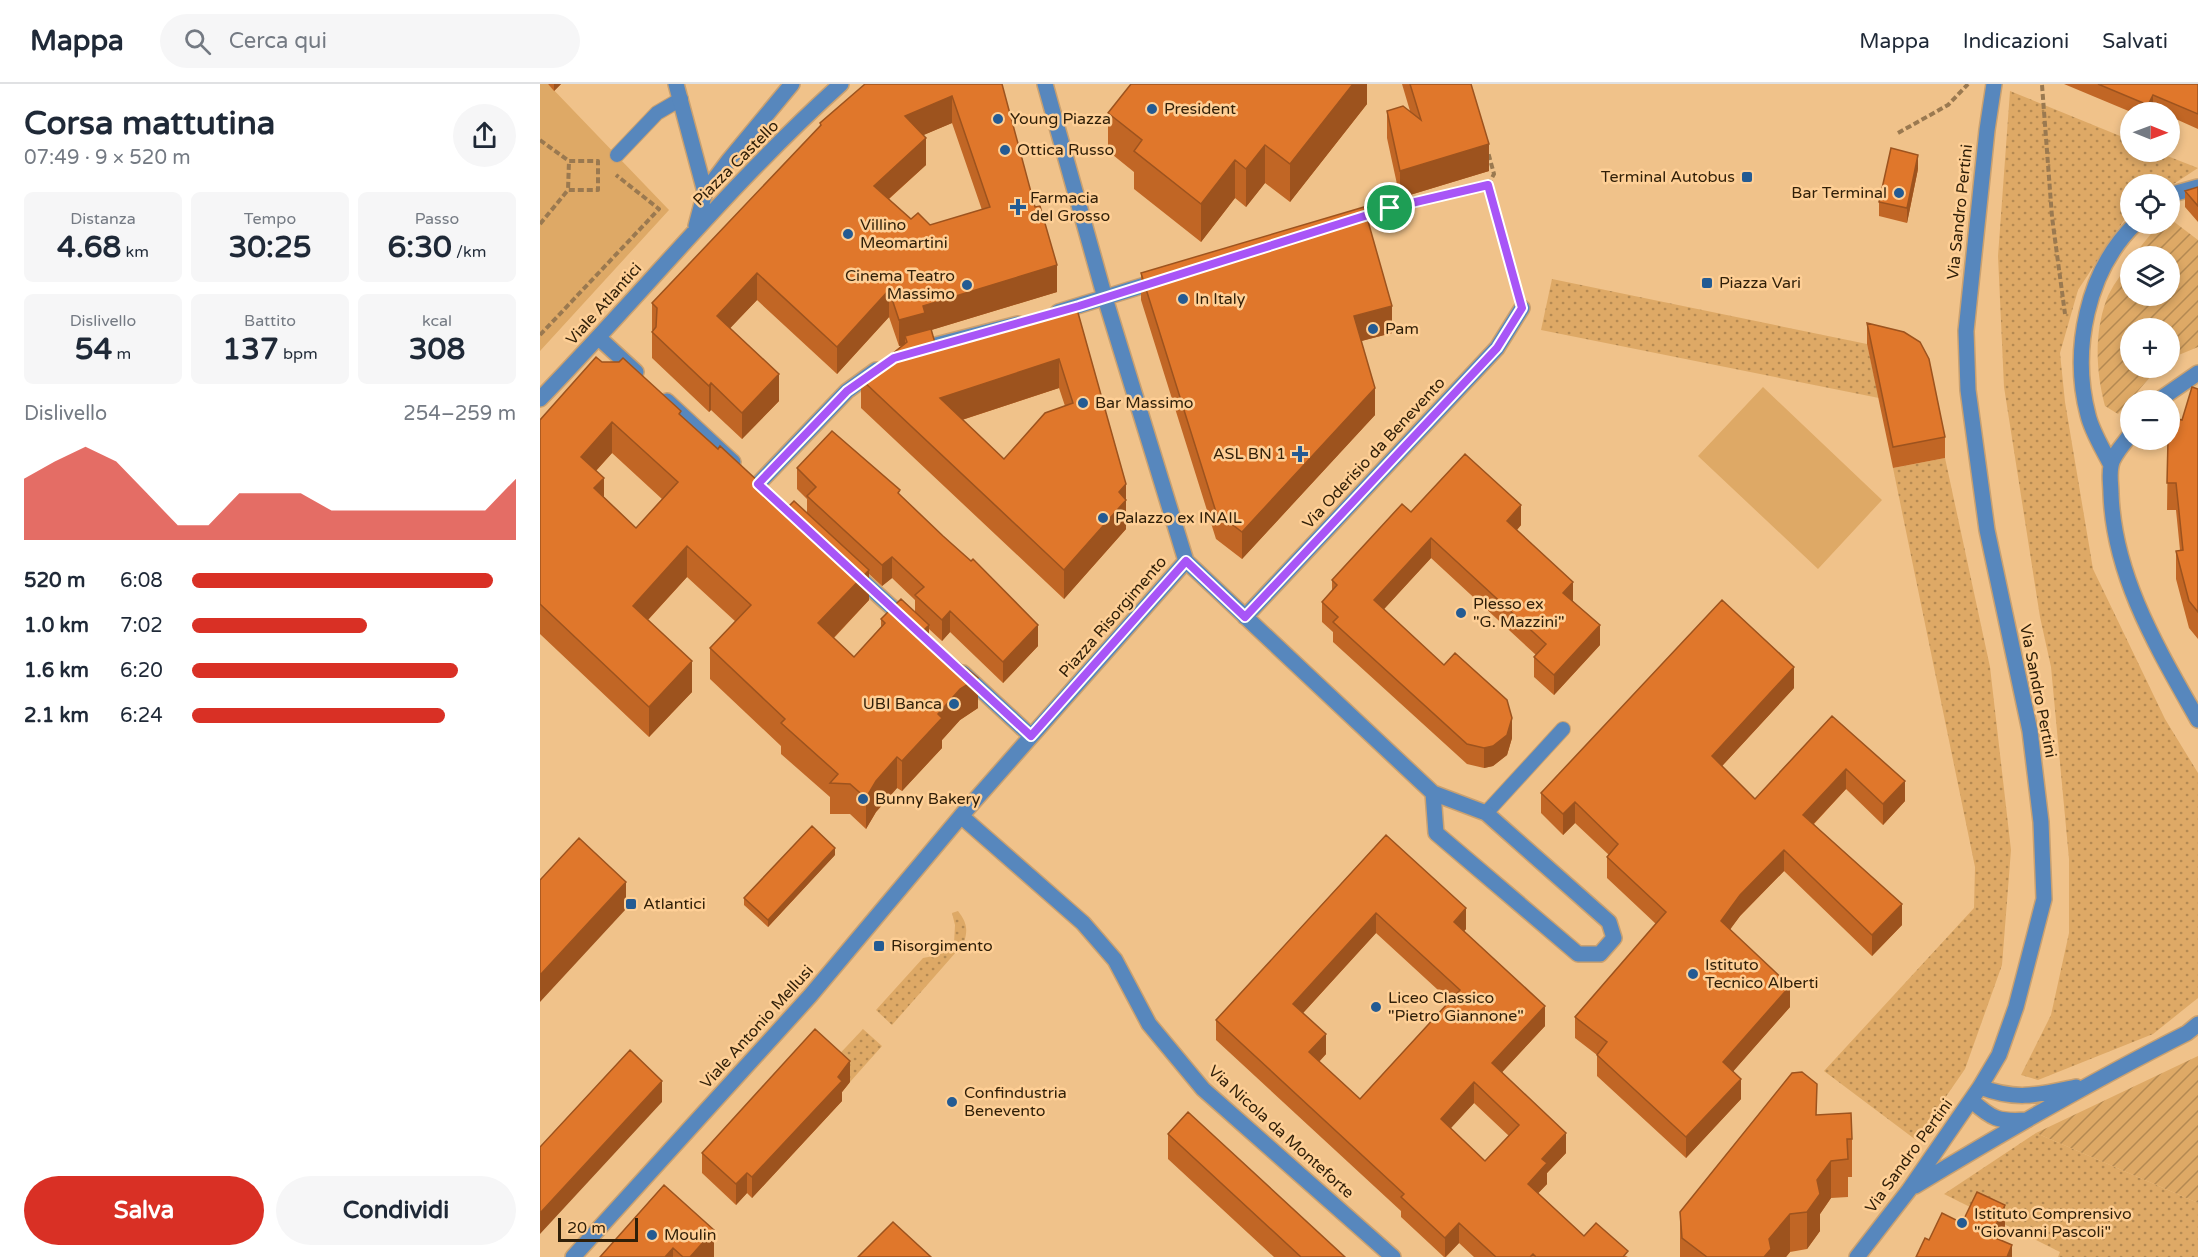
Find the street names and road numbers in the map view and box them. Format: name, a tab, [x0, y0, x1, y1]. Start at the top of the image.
street label: Piazza Castello	[689, 116, 783, 210]
street label: Via Sandro Pertini	[1943, 143, 1977, 281]
street label: Viale Atlantici	[562, 259, 646, 349]
street label: Via Oderisio da Benevento	[1298, 373, 1450, 533]
street label: Piazza Risorgimento	[1055, 552, 1171, 682]
street label: Via Sandro Pertini	[2015, 622, 2061, 760]
street label: Viale Antonio Mellusi	[696, 961, 818, 1093]
street label: Via Nicola da Monteforte	[1204, 1061, 1358, 1203]
street label: Via Sandro Pertini	[1861, 1095, 1957, 1217]

